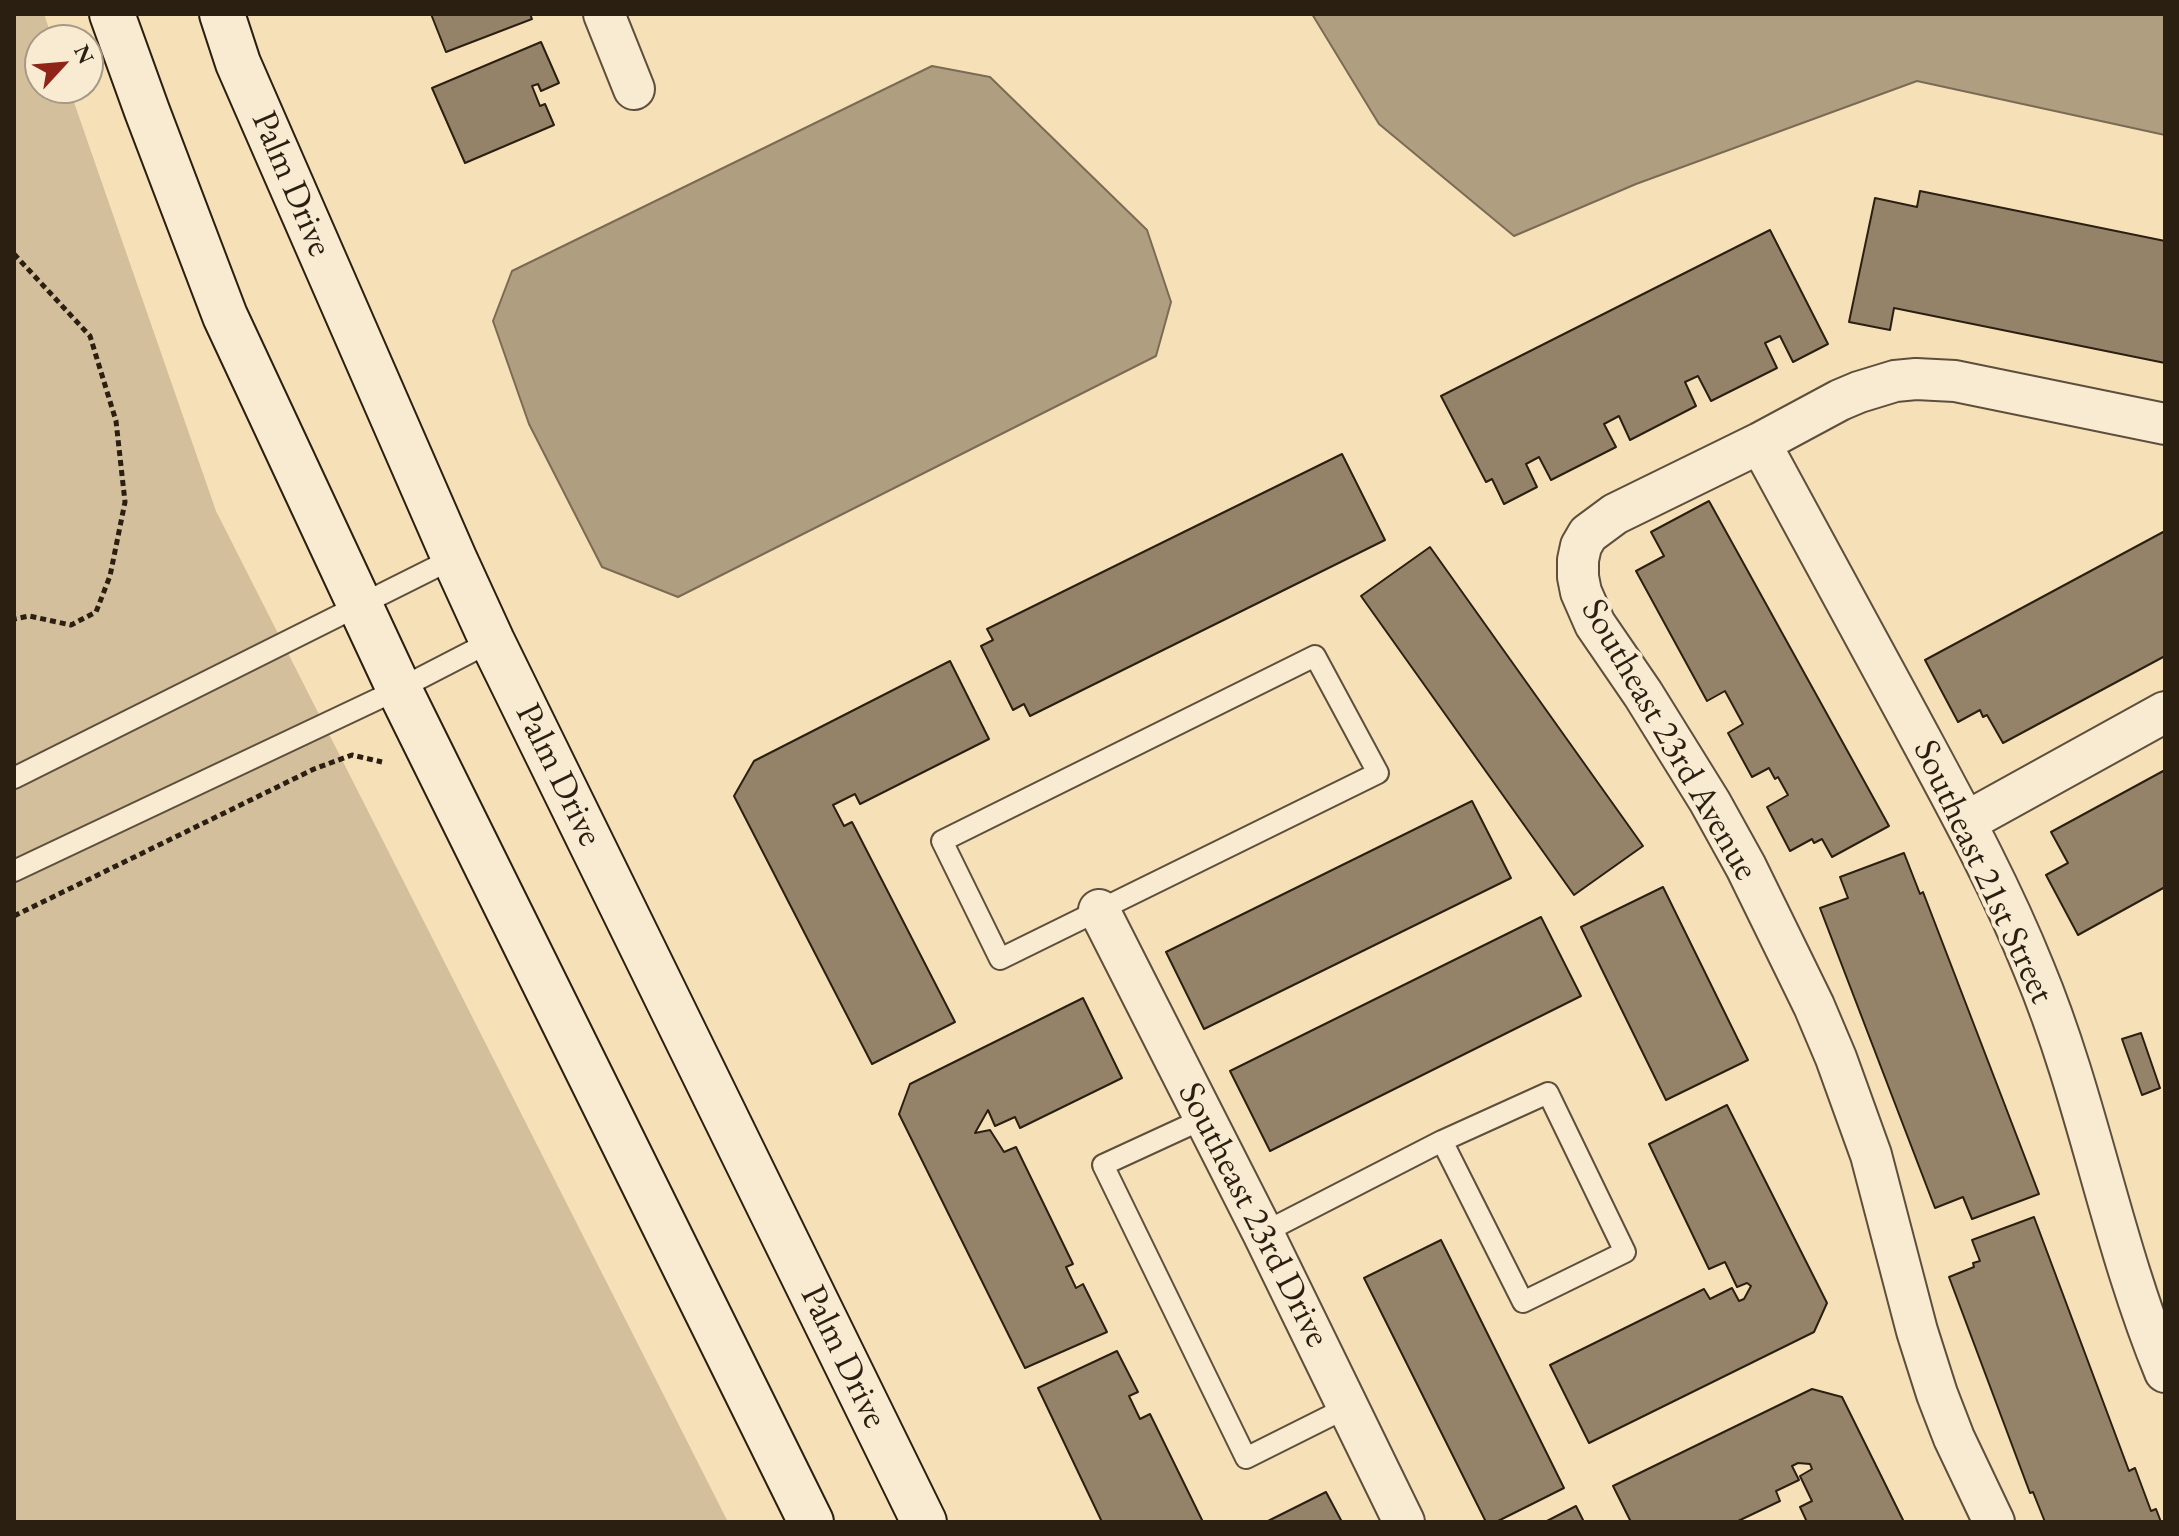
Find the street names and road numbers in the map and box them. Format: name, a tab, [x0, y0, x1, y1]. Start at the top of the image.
street label: Palm Drive	[241, 105, 341, 263]
street label: Southeast 23rd Avenue	[1571, 592, 1767, 888]
street label: Palm Drive	[505, 697, 611, 853]
street label: Southeast 21st Street	[1903, 733, 2063, 1011]
street label: Southeast 23rd Drive	[1168, 1076, 1338, 1354]
street label: Palm Drive	[790, 1279, 896, 1435]

